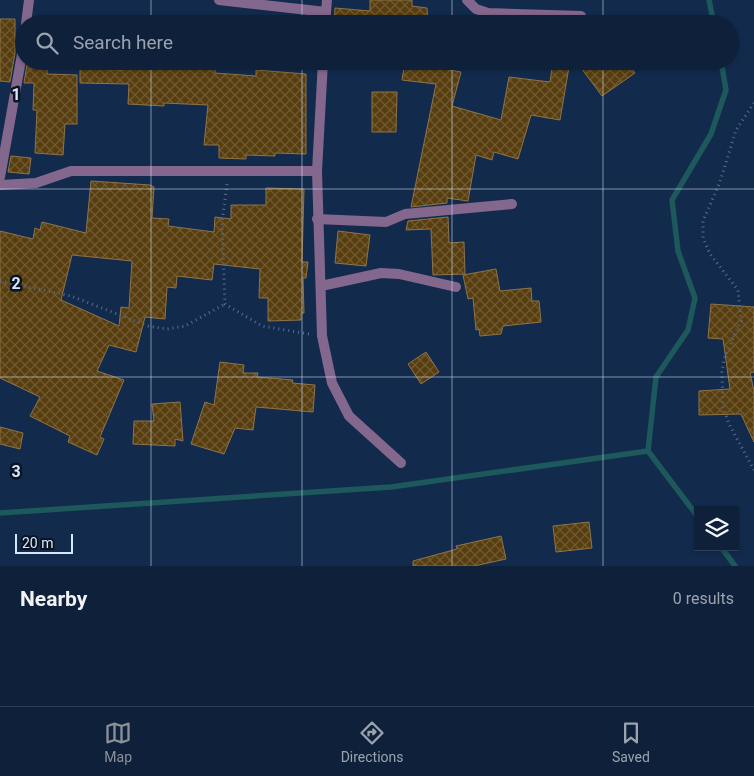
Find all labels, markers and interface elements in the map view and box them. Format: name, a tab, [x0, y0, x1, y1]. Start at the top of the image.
search box	[15, 15, 739, 70]
icon: search	[33, 29, 61, 57]
text: Search here	[73, 31, 173, 54]
text: 1	[11, 85, 21, 104]
text: 2	[11, 274, 21, 293]
text: 3	[11, 462, 21, 481]
map controls	[694, 506, 739, 551]
button: layers	[694, 506, 739, 551]
scale bar	[15, 531, 72, 554]
text: 20 m	[22, 535, 54, 551]
text: Nearby	[20, 587, 87, 611]
text: 0 results	[673, 589, 734, 608]
tab: Map	[104, 719, 132, 765]
tab: Directions	[341, 719, 404, 765]
tab: Saved	[612, 719, 650, 765]

